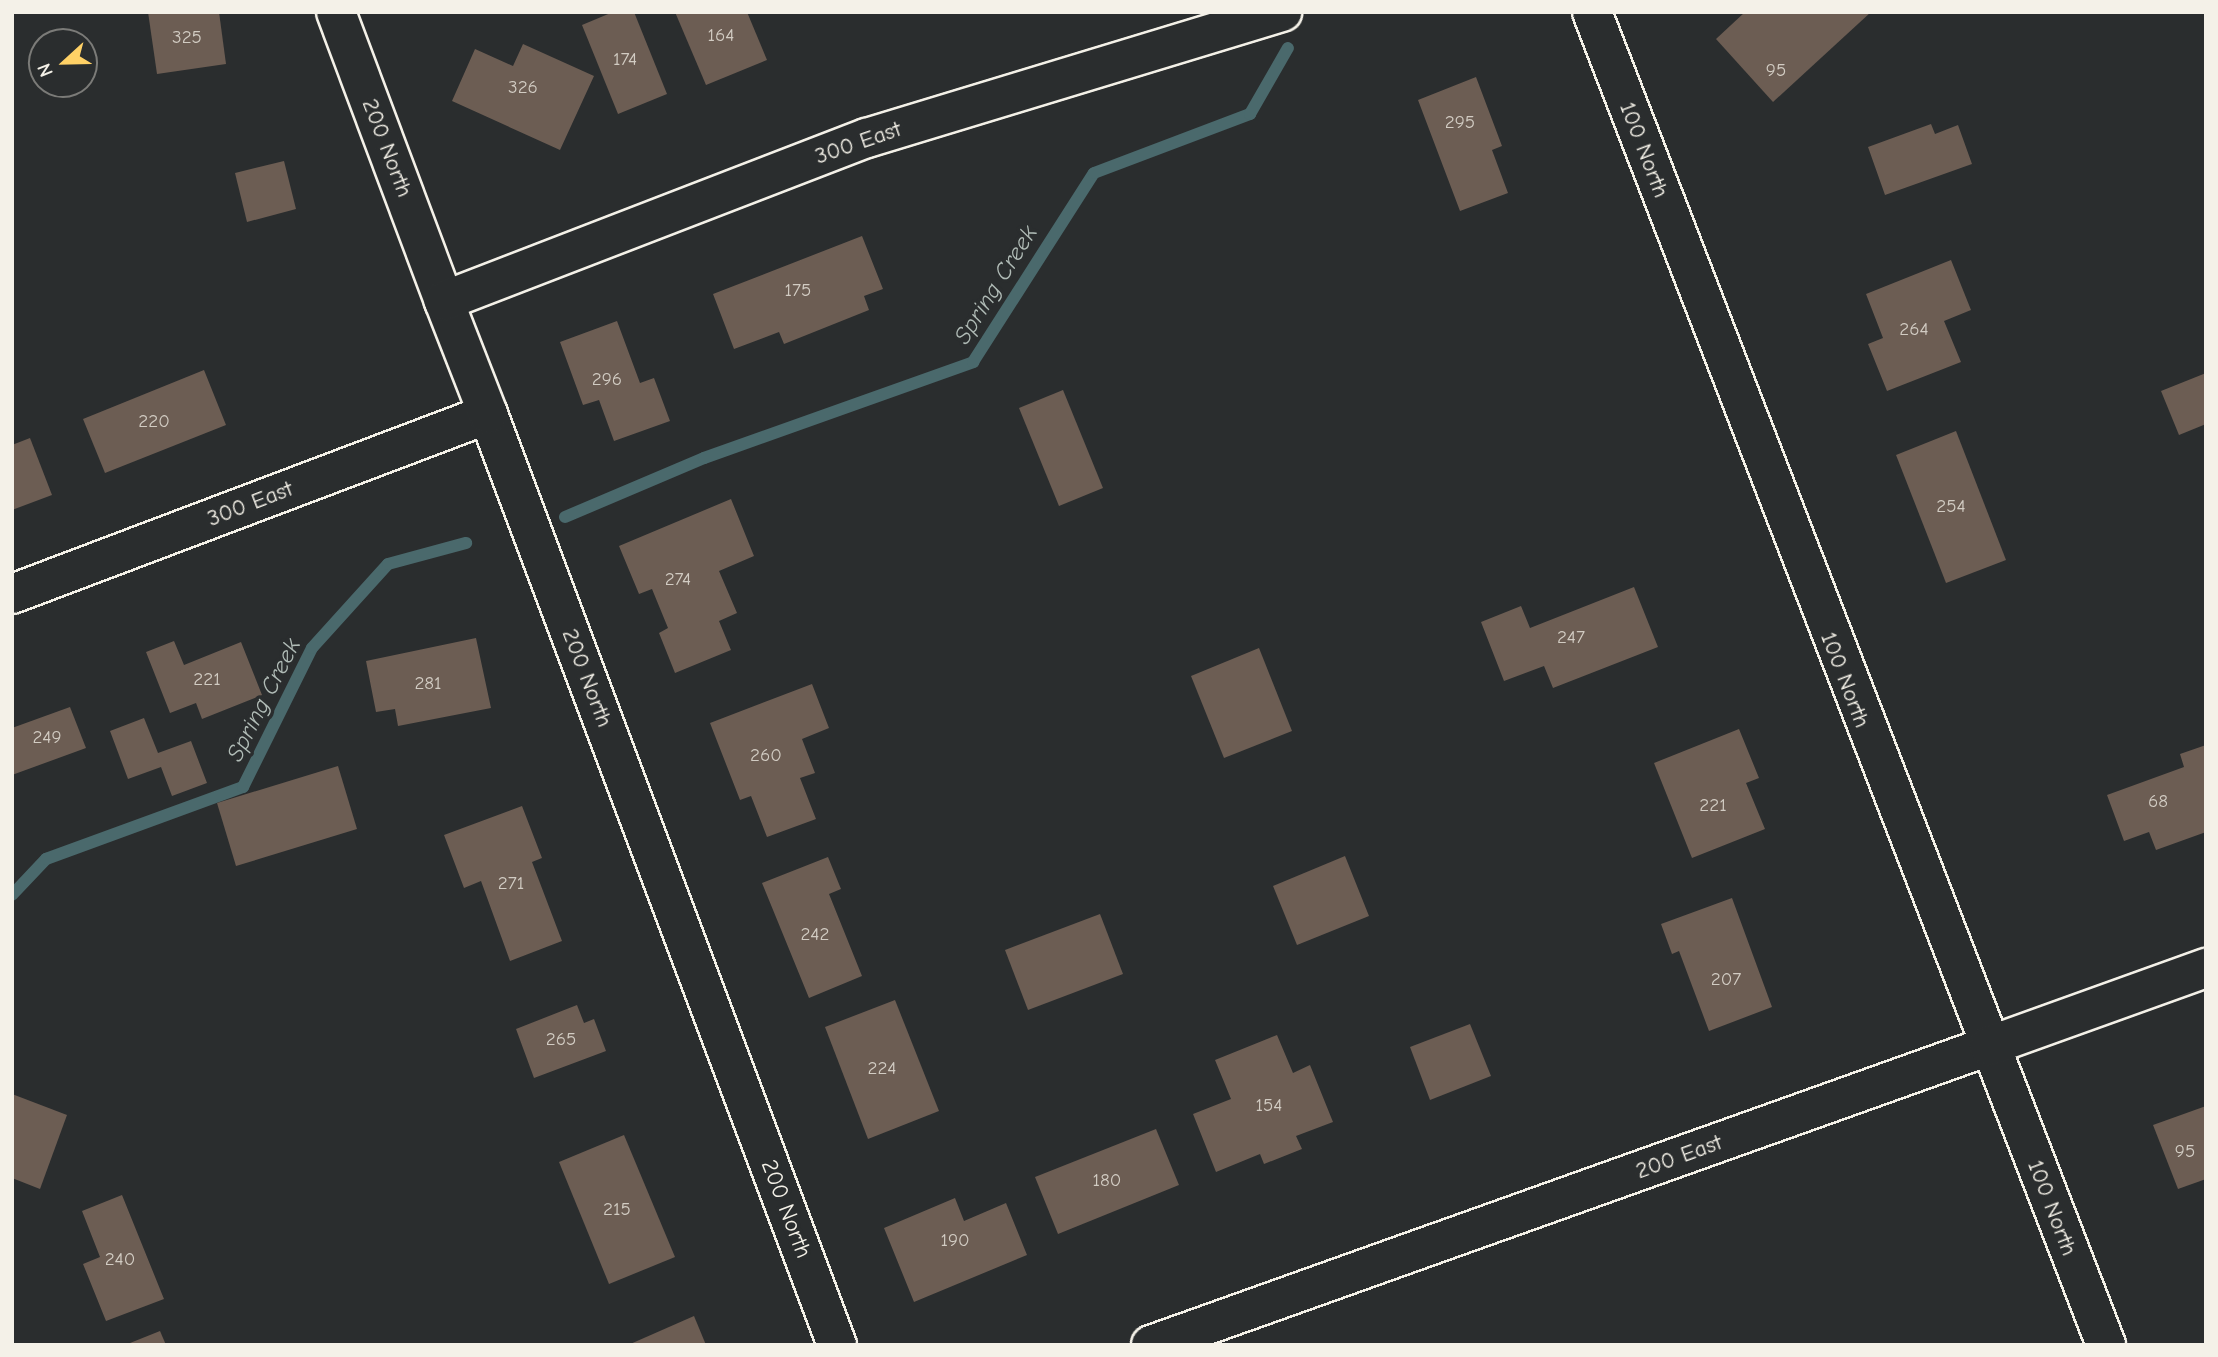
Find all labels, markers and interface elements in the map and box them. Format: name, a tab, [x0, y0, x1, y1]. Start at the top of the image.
house number: 164	[707, 25, 735, 47]
house number: 325	[172, 27, 202, 49]
north arrow	[28, 28, 98, 98]
house number: 174	[613, 49, 637, 71]
text: N	[33, 60, 58, 80]
house number: 95	[1766, 60, 1786, 82]
house number: 326	[508, 77, 538, 99]
street label: 200 North	[356, 95, 418, 201]
street label: 100 North	[1613, 98, 1675, 202]
house number: 295	[1445, 112, 1475, 134]
street label: 300 East	[811, 115, 905, 171]
water label: Spring Creek	[948, 220, 1044, 350]
house number: 175	[785, 280, 811, 302]
house number: 264	[1899, 319, 1929, 341]
house number: 296	[592, 369, 622, 391]
house number: 220	[138, 411, 170, 433]
street label: 300 East	[203, 475, 297, 533]
house number: 254	[1936, 496, 1966, 518]
house number: 274	[665, 569, 691, 591]
street label: 200 North	[556, 625, 618, 731]
house number: 247	[1557, 627, 1585, 649]
street label: 100 North	[1814, 628, 1876, 732]
water label: Spring Creek	[221, 634, 307, 766]
house number: 221	[193, 669, 221, 691]
house number: 281	[414, 673, 442, 695]
house number: 249	[32, 727, 62, 749]
house number: 260	[750, 745, 782, 767]
house number: 68	[2148, 791, 2168, 813]
house number: 221	[1699, 795, 1727, 817]
house number: 271	[498, 873, 524, 895]
house number: 242	[801, 924, 829, 946]
house number: 207	[1711, 969, 1741, 991]
house number: 265	[546, 1029, 576, 1051]
house number: 224	[868, 1058, 896, 1080]
house number: 154	[1255, 1095, 1283, 1117]
street label: 200 East	[1632, 1129, 1726, 1185]
house number: 95	[2175, 1141, 2195, 1163]
street label: 200 North	[755, 1156, 817, 1262]
street label: 100 North	[2021, 1156, 2083, 1260]
house number: 180	[1093, 1170, 1121, 1192]
house number: 215	[603, 1199, 631, 1221]
house number: 190	[940, 1230, 970, 1252]
house number: 240	[105, 1249, 135, 1271]

